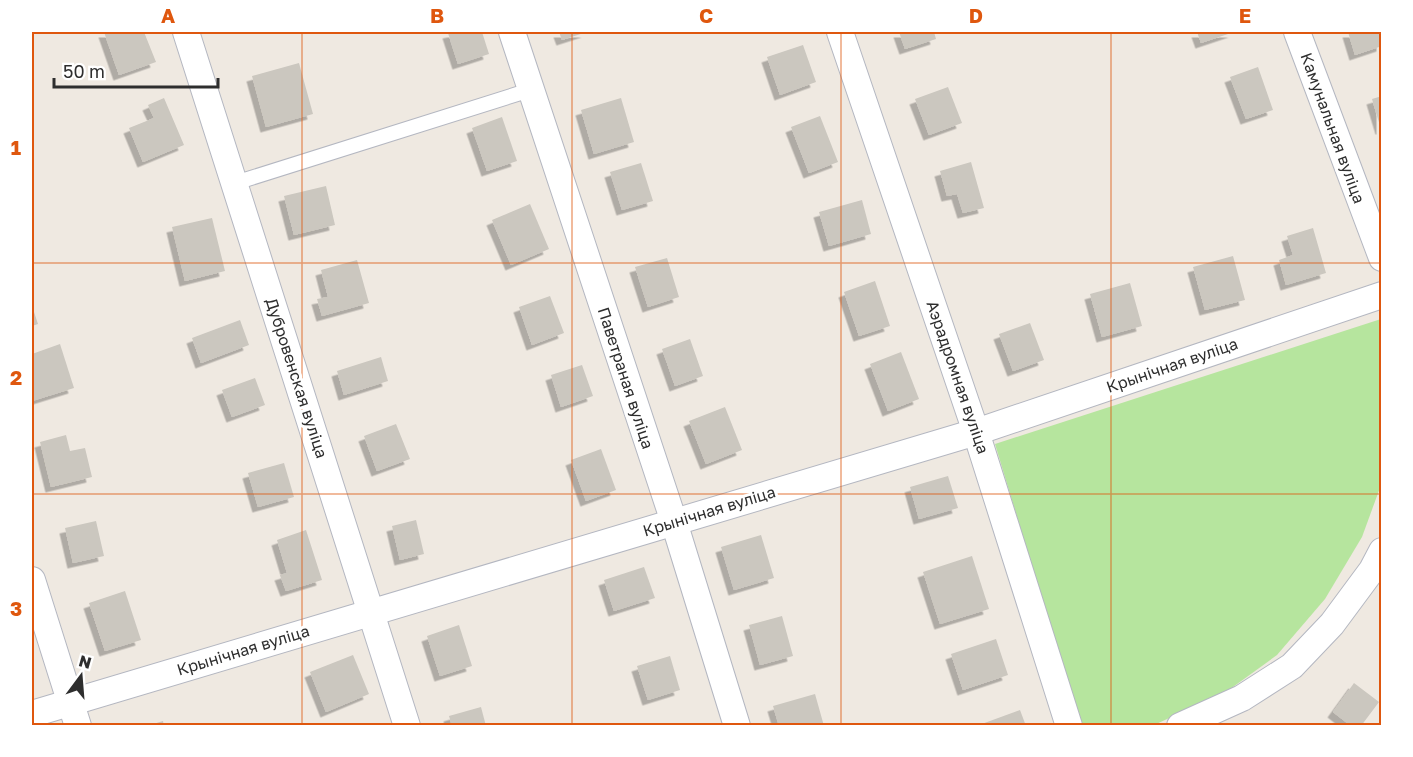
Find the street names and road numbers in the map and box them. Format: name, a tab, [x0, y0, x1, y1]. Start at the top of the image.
street label: Камунальная вуліца	[1296, 50, 1370, 206]
street label: Дубровенская вуліца	[262, 295, 332, 461]
street label: Аэрадромная вуліца	[922, 298, 994, 456]
street label: Паветраная вуліца	[594, 305, 658, 451]
street label: Крынічная вуліца	[1104, 333, 1240, 397]
street label: Крынічная вуліца	[640, 481, 778, 541]
street label: Крынічная вуліца	[174, 620, 312, 680]

